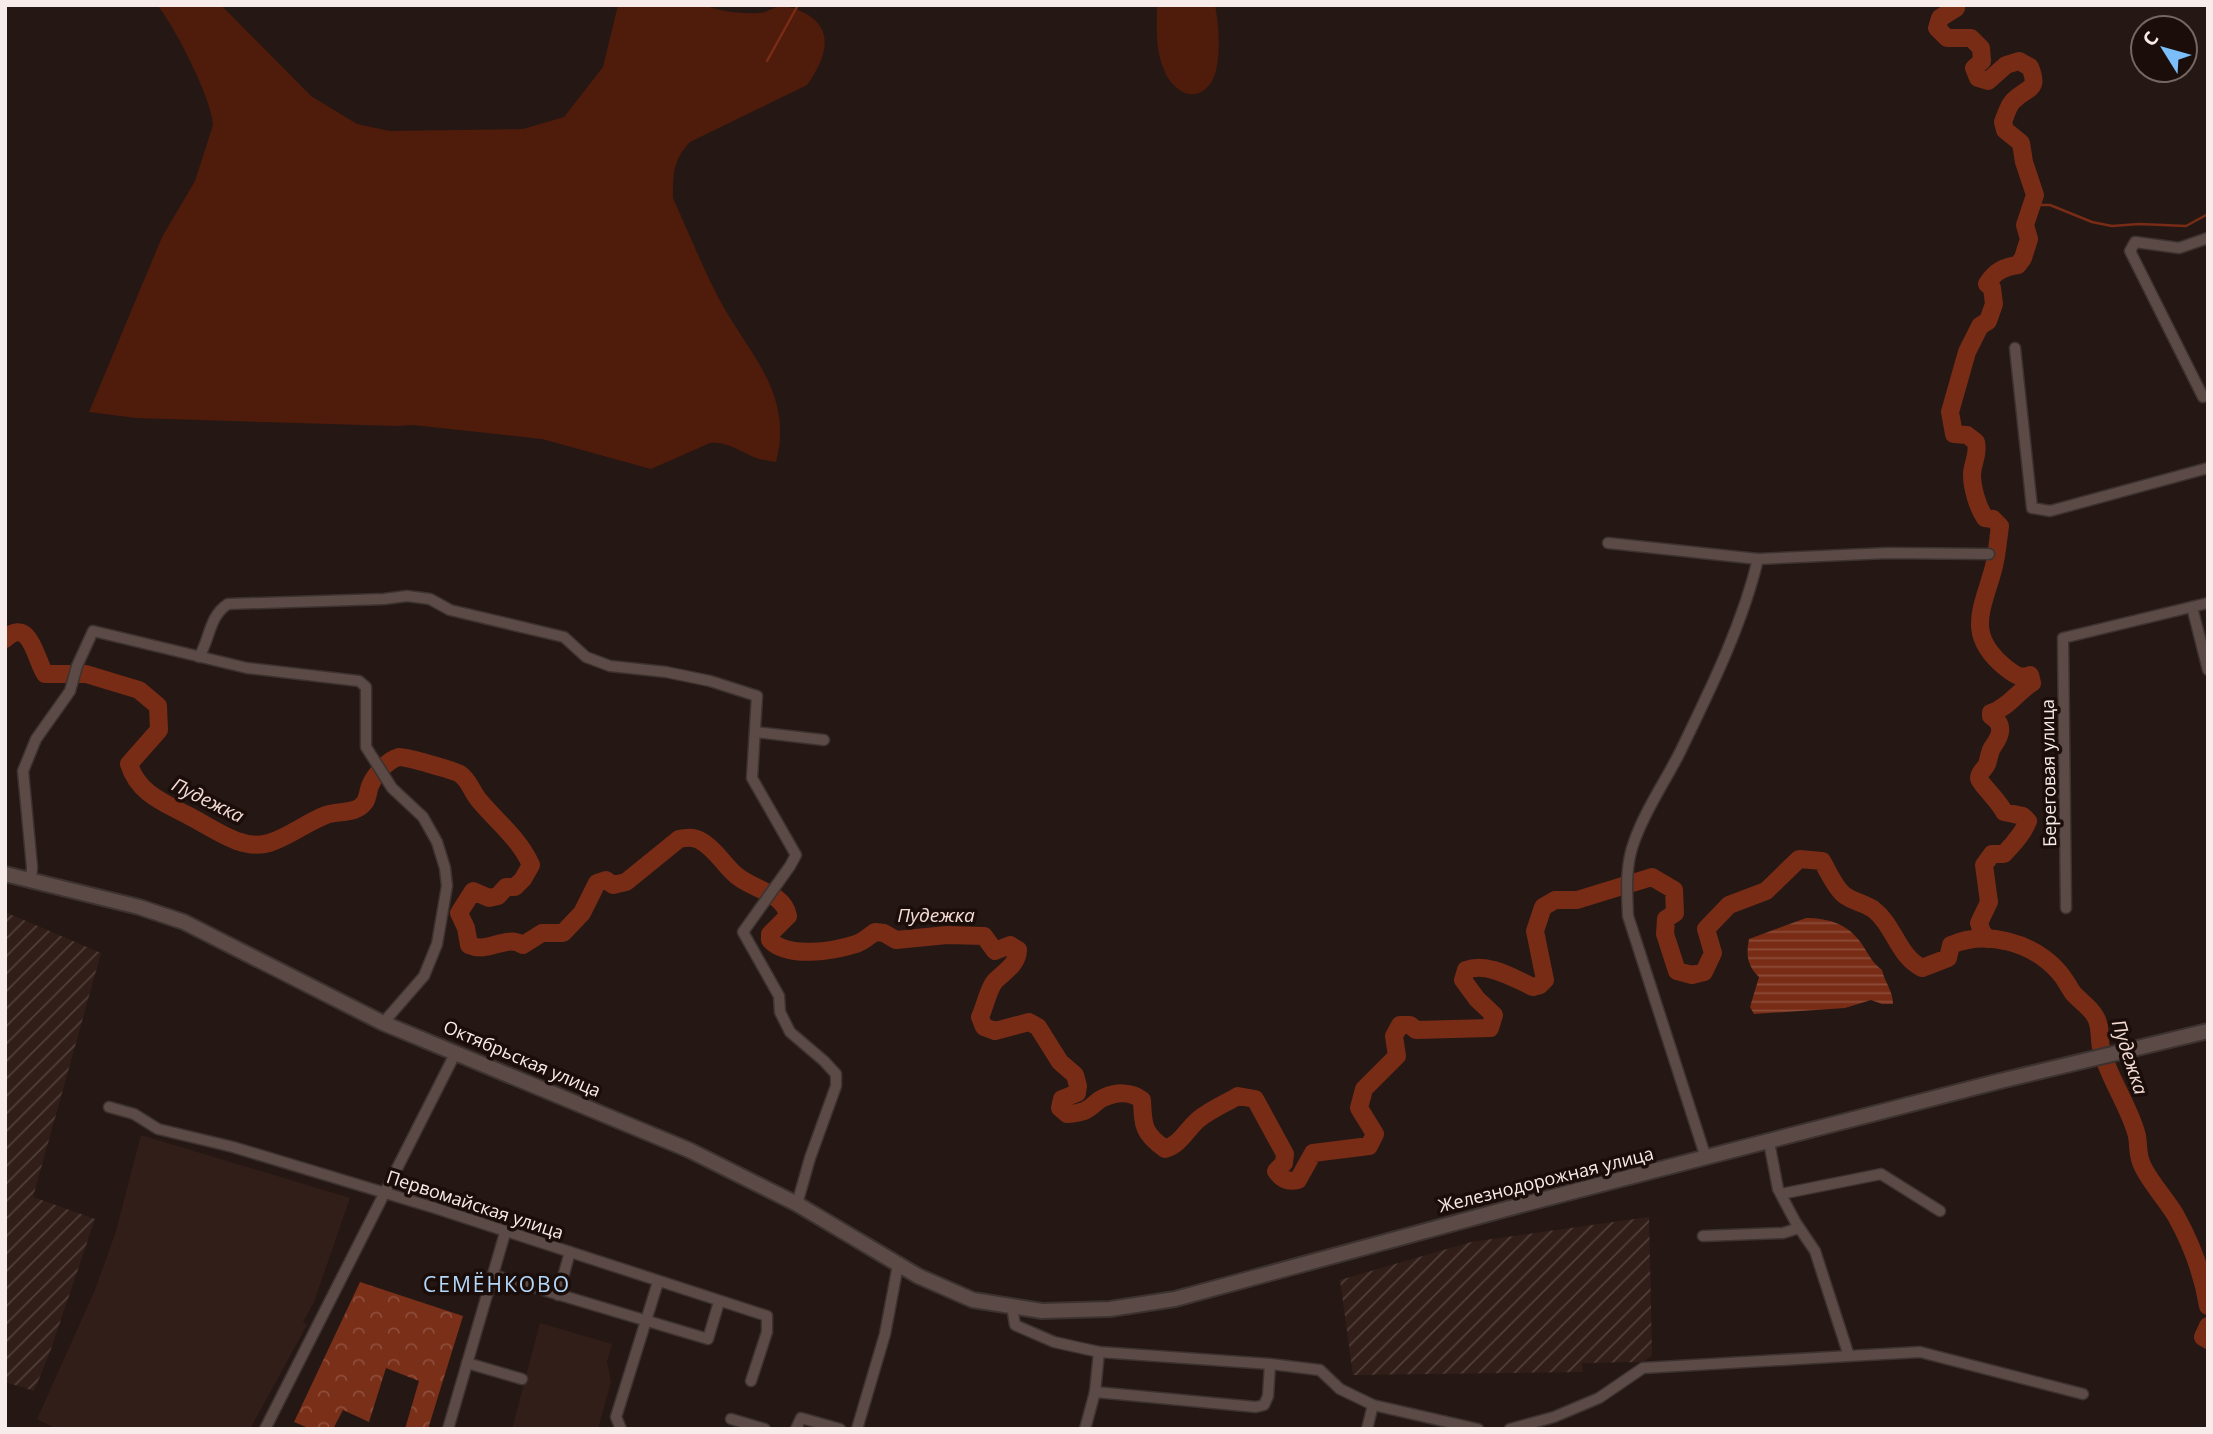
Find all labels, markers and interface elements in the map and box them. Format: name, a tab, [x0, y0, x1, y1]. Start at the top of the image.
north arrow	[2129, 14, 2199, 84]
text: С	[2136, 26, 2164, 51]
street label: Береговая улица	[2035, 699, 2061, 847]
water label: Пудежка	[168, 771, 249, 829]
water label: Пудежка	[897, 902, 975, 928]
street label: Октябрьская улица	[440, 1014, 605, 1102]
water label: Пудежка	[2106, 1016, 2154, 1098]
street label: Железнодорожная улица	[1436, 1141, 1656, 1217]
street label: Первомайская улица	[384, 1164, 567, 1244]
district label: СЕМЁНКОВО	[423, 1270, 571, 1298]

